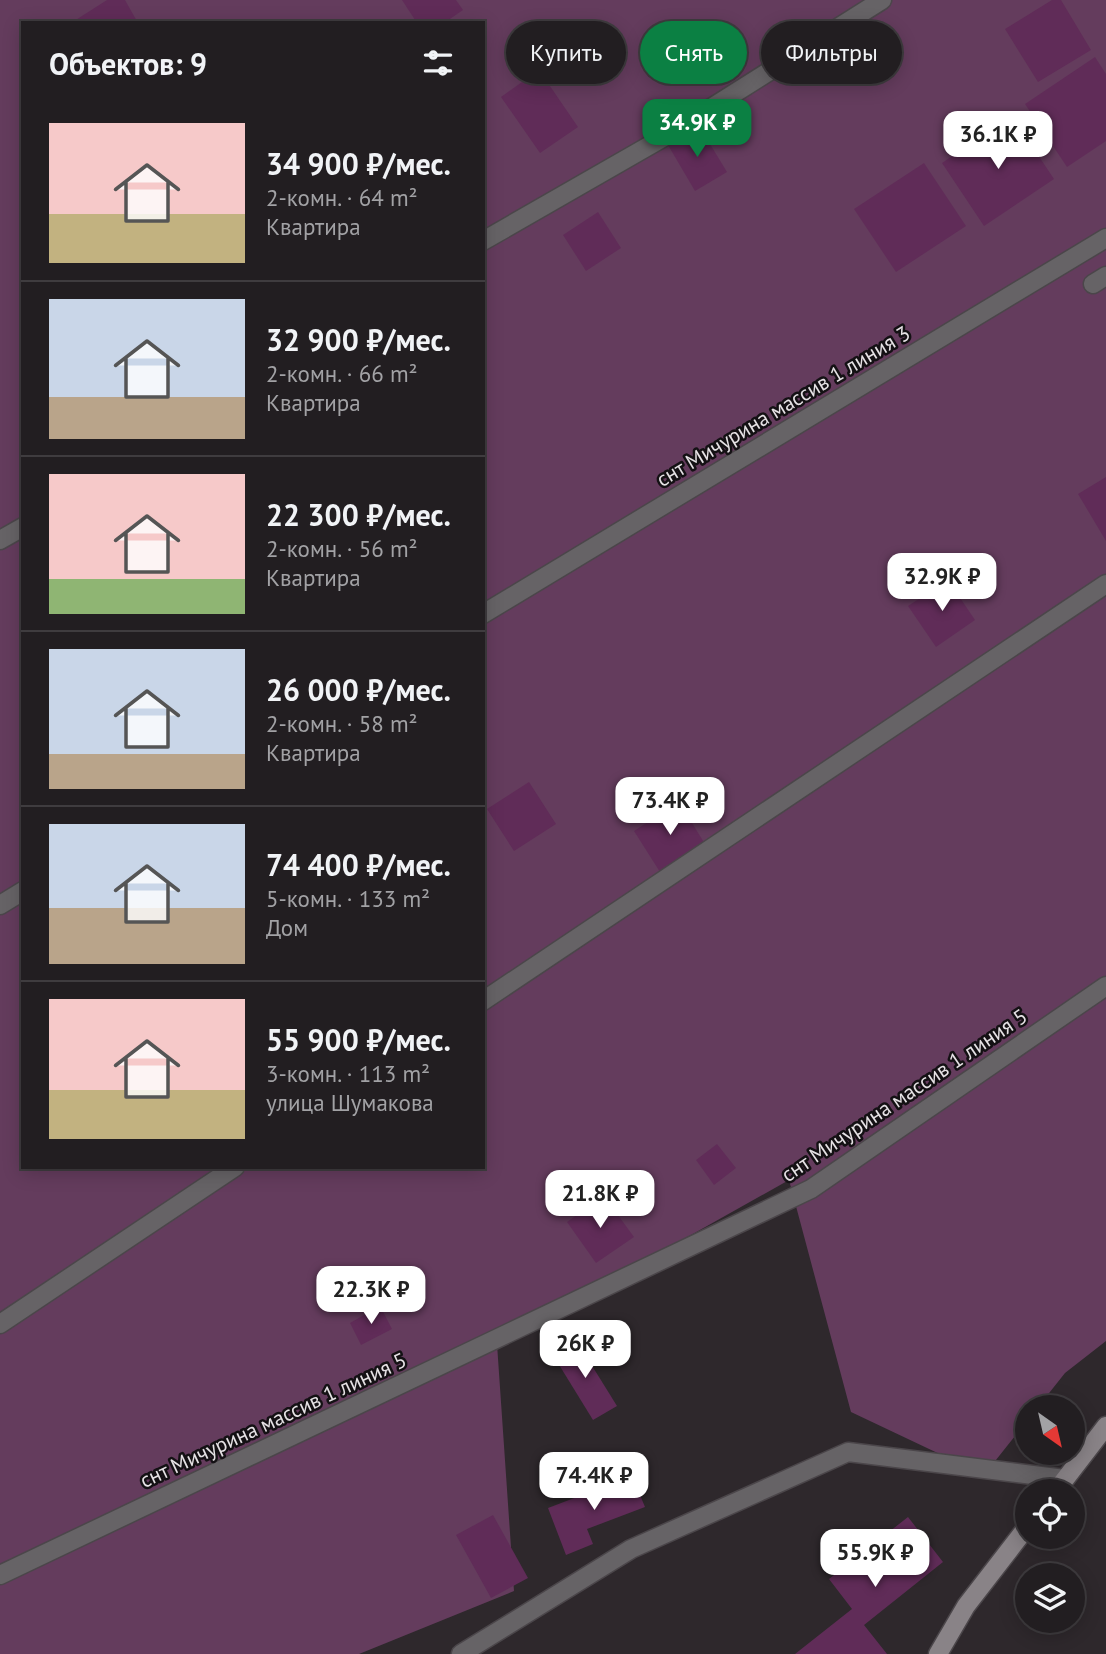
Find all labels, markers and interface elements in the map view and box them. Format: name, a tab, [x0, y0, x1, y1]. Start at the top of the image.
chip: Купить	[506, 21, 626, 84]
chip: Снять	[640, 21, 747, 84]
chip: Фильтры	[761, 21, 902, 84]
text: Объектов: 9	[49, 44, 207, 83]
icon: filters	[419, 44, 457, 82]
pin: 34.9K ₽	[632, 100, 762, 159]
text: 34.9K ₽	[658, 107, 736, 136]
pin: 36.1K ₽	[933, 111, 1063, 171]
text: 36.1K ₽	[959, 119, 1037, 148]
text: 34 900 ₽/мес.	[266, 144, 451, 183]
icon: home	[105, 151, 189, 235]
text: 2-комн. · 64 m²	[266, 183, 418, 212]
text: Квартира	[266, 212, 361, 241]
street label: снт Мичурина массив 1 линия 3	[651, 319, 915, 493]
text: 32 900 ₽/мес.	[266, 320, 451, 359]
icon: home	[105, 327, 189, 411]
text: 2-комн. · 66 m²	[266, 359, 418, 388]
text: Квартира	[266, 388, 361, 417]
text: 22 300 ₽/мес.	[266, 495, 451, 534]
icon: home	[105, 502, 189, 586]
text: 2-комн. · 56 m²	[266, 534, 418, 563]
pin: 32.9K ₽	[877, 554, 1007, 613]
text: 32.9K ₽	[903, 561, 981, 590]
text: Квартира	[266, 563, 361, 592]
text: 26 000 ₽/мес.	[266, 670, 451, 709]
icon: home	[105, 677, 189, 761]
text: 2-комн. · 58 m²	[266, 709, 418, 738]
text: Квартира	[266, 738, 361, 767]
pin: 73.4K ₽	[605, 778, 735, 837]
text: 73.4K ₽	[631, 785, 709, 814]
text: 74 400 ₽/мес.	[266, 845, 451, 884]
icon: home	[105, 852, 189, 936]
text: 5-комн. · 133 m²	[266, 884, 430, 913]
text: Дом	[266, 913, 308, 942]
street label: снт Мичурина массив 1 линия 5	[776, 1002, 1032, 1188]
text: 55 900 ₽/мес.	[266, 1020, 451, 1059]
icon: home	[105, 1027, 189, 1111]
text: 3-комн. · 113 m²	[266, 1059, 430, 1088]
text: улица Шумакова	[266, 1088, 434, 1117]
pin: 21.8K ₽	[535, 1170, 665, 1230]
text: 21.8K ₽	[561, 1178, 639, 1207]
pin: 22.3K ₽	[306, 1266, 436, 1326]
text: 22.3K ₽	[332, 1274, 410, 1303]
pin: 26K ₽	[536, 1320, 634, 1380]
text: 26K ₽	[556, 1328, 614, 1357]
street label: снт Мичурина массив 1 линия 5	[135, 1346, 411, 1494]
north arrow	[1015, 1395, 1085, 1465]
map controls	[1015, 1395, 1085, 1633]
pin: 74.4K ₽	[529, 1452, 659, 1512]
text: 74.4K ₽	[555, 1460, 633, 1489]
button: locate	[1015, 1479, 1085, 1549]
pin: 55.9K ₽	[810, 1530, 940, 1589]
text: 55.9K ₽	[836, 1537, 914, 1566]
button: layers	[1015, 1563, 1085, 1633]

